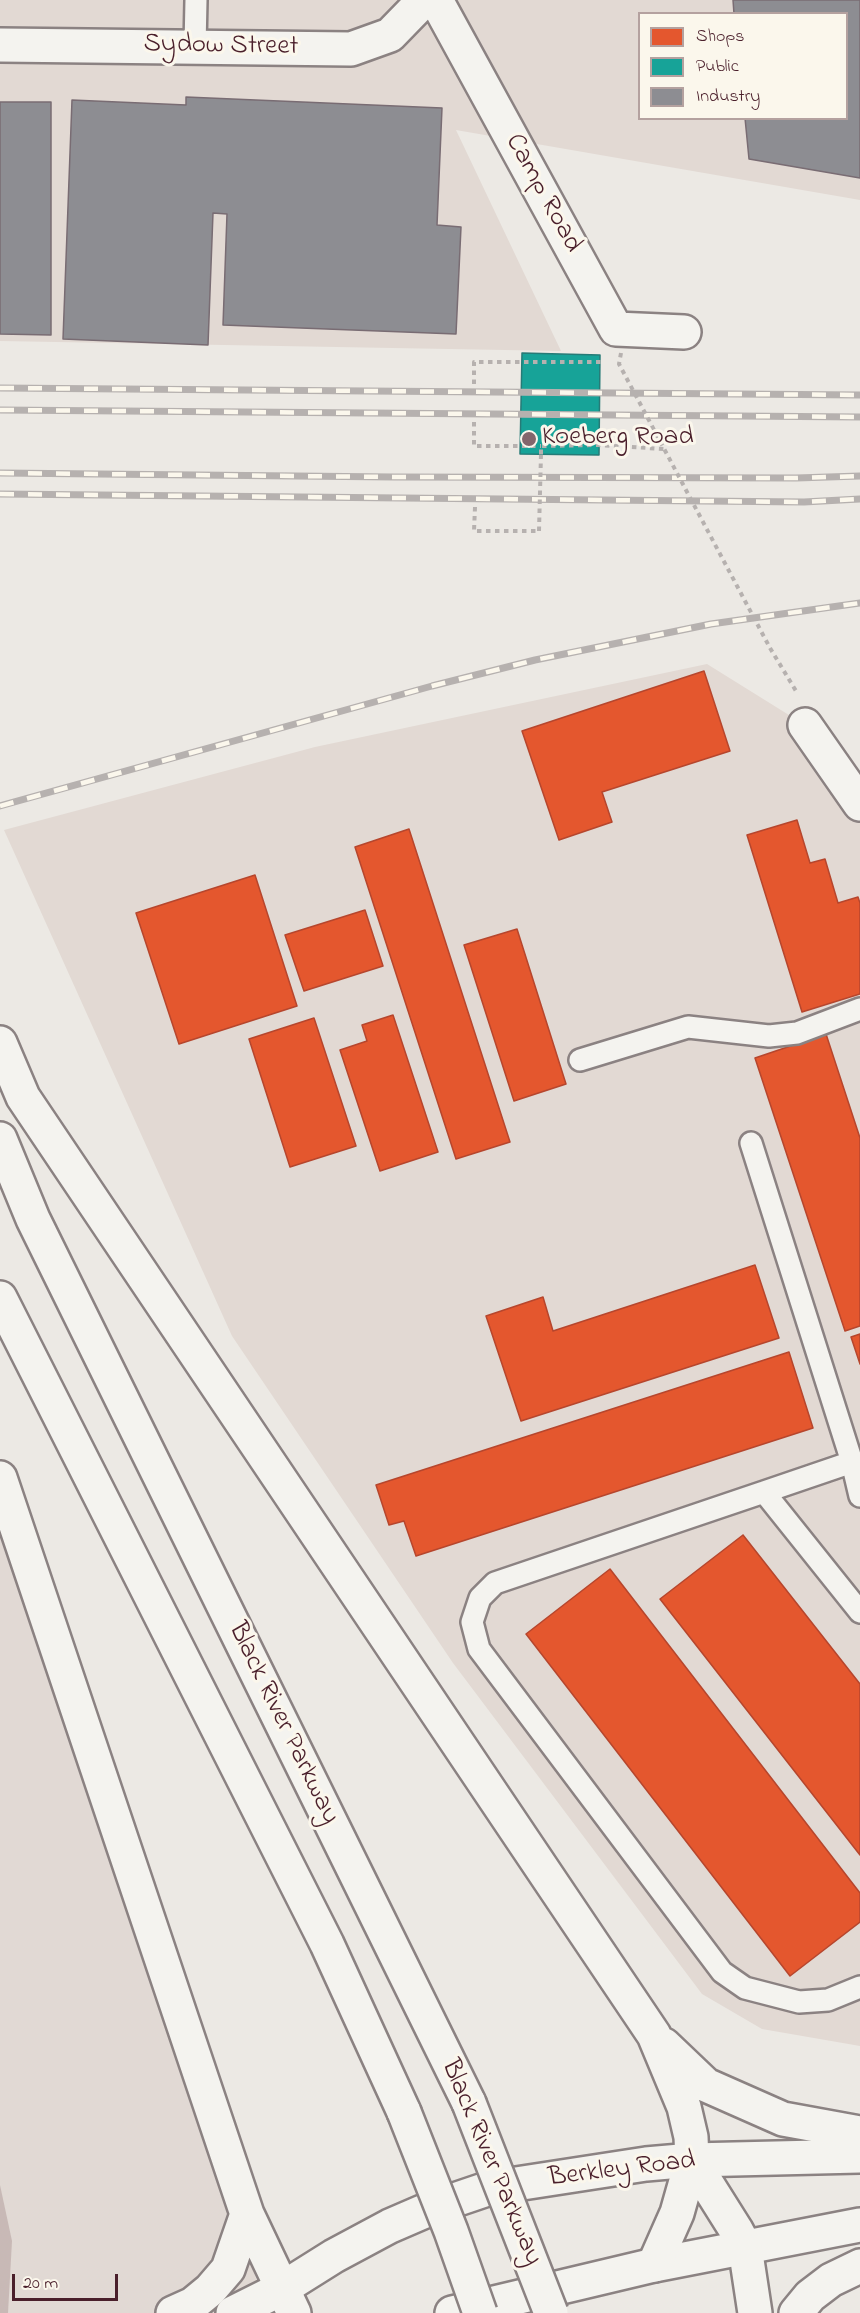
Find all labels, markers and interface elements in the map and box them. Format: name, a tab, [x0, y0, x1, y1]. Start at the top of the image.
legend	[638, 12, 848, 120]
text: Shops	[696, 24, 744, 50]
street label: Sydow Street	[143, 29, 299, 65]
text: Public	[696, 54, 739, 80]
text: Industry	[696, 84, 760, 110]
street label: Camp Road	[496, 129, 588, 259]
place label: Koeberg Road	[542, 423, 694, 455]
marker: Koeberg Road	[520, 430, 538, 448]
street label: Black River Parkway	[219, 1618, 345, 1830]
street label: Black River Parkway	[432, 2055, 548, 2271]
street label: Berkley Road	[547, 2146, 697, 2196]
scale bar	[15, 2262, 122, 2300]
text: 20 m	[23, 2271, 58, 2297]

